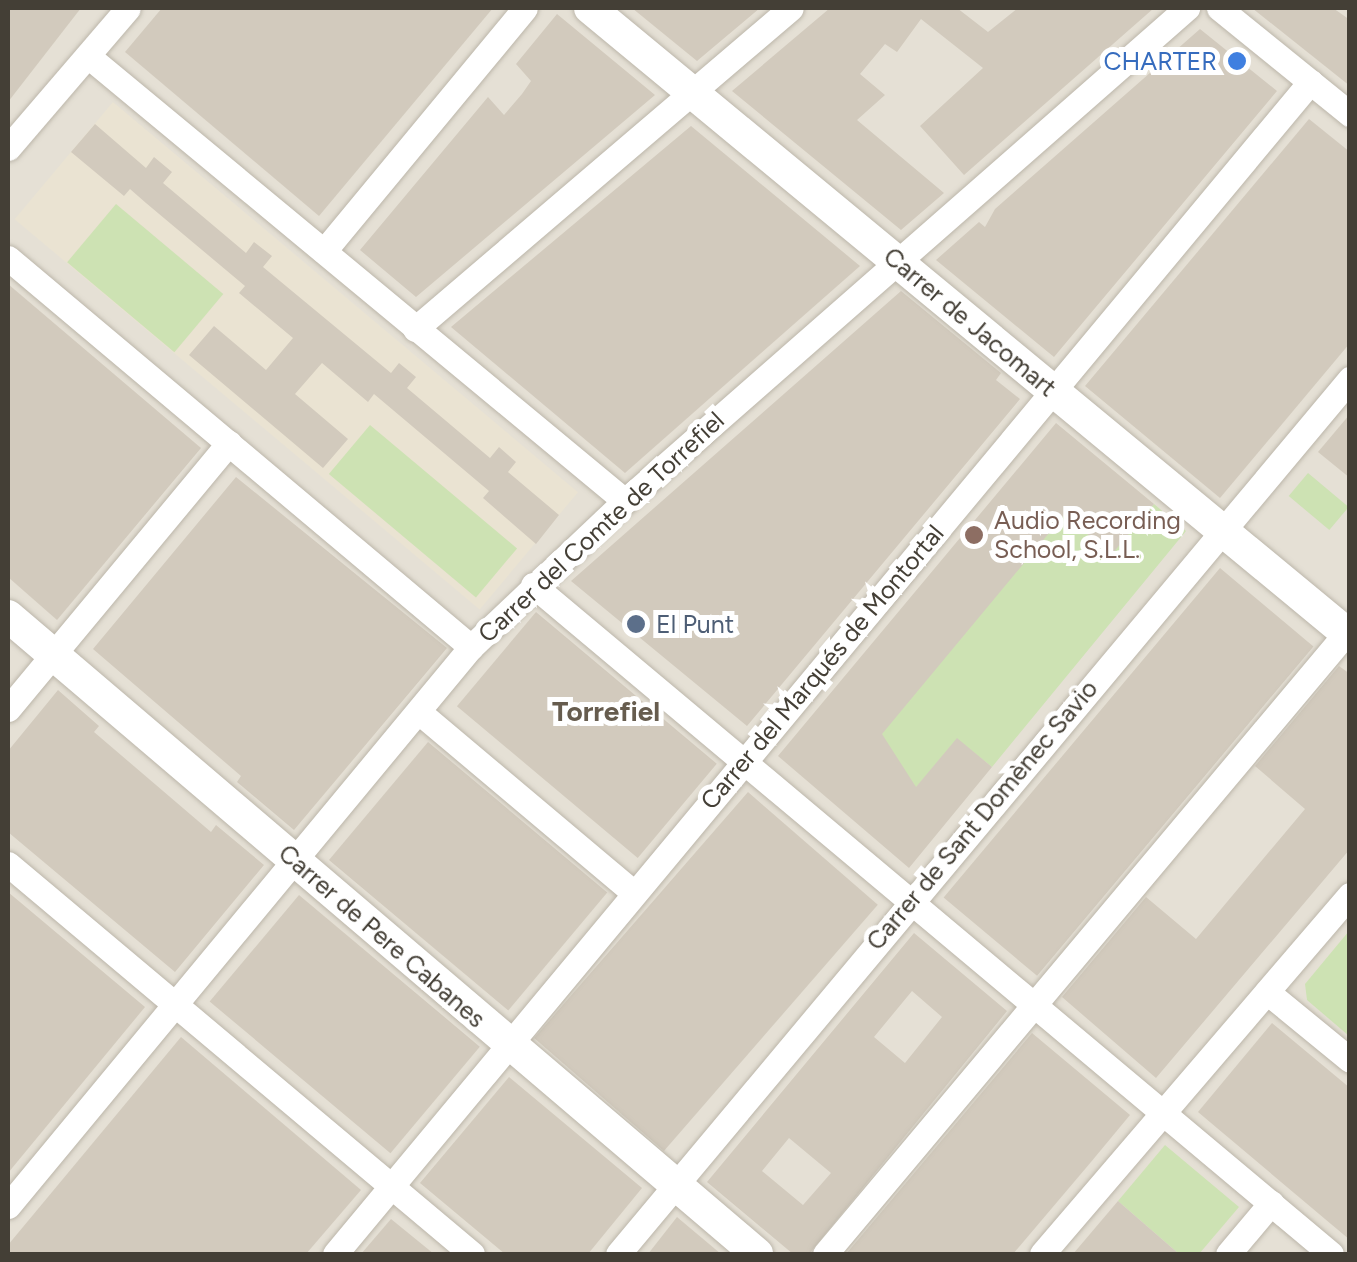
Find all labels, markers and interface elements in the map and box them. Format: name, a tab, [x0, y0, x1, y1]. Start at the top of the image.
place label: CHARTER	[1103, 46, 1217, 76]
marker: CHARTER	[1226, 50, 1248, 72]
street label: Carrer de Jacomart	[878, 241, 1062, 403]
street label: Carrer del Comte de Torrefiel	[472, 405, 730, 649]
place label: Audio Recording School, S.L.L.	[994, 506, 1181, 565]
street label: Carrer del Marqués de Montortal	[694, 519, 950, 815]
marker: Audio Recording School, S.L.L.	[963, 524, 985, 546]
place label: El Punt	[656, 609, 734, 639]
marker: El Punt	[625, 613, 647, 635]
street label: Carrer de Sant Domènec Savio	[860, 674, 1104, 956]
district label: Torrefiel	[552, 694, 660, 728]
street label: Carrer de Pere Cabanes	[273, 838, 491, 1034]

